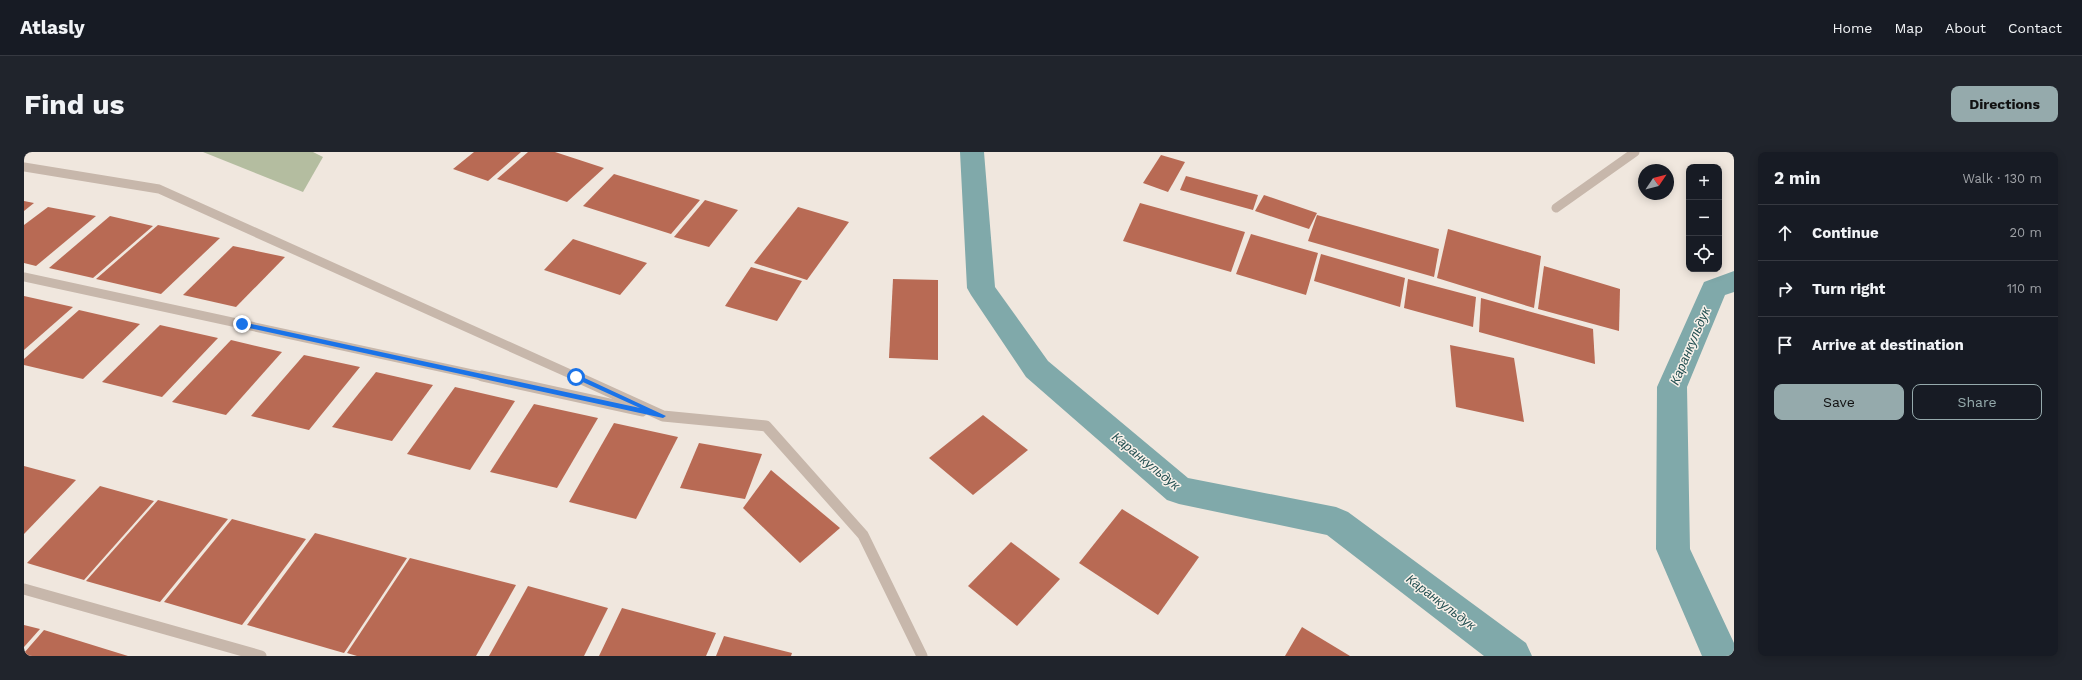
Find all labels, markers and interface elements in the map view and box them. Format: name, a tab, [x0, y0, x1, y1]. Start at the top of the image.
text: Atlasly	[20, 16, 85, 39]
text: Home	[1832, 20, 1872, 36]
text: Map	[1894, 20, 1923, 36]
text: About	[1945, 20, 1986, 36]
text: Contact	[2008, 20, 2062, 36]
button: Directions	[1951, 86, 2058, 122]
text: Find us	[24, 88, 124, 121]
north arrow	[1638, 164, 1674, 200]
map controls	[1686, 164, 1722, 272]
button: +	[1686, 164, 1722, 200]
text: 2 min	[1774, 168, 1820, 188]
text: Walk · 130 m	[1963, 171, 2042, 186]
button: −	[1686, 200, 1722, 236]
icon: ahead	[1774, 222, 1796, 244]
text: Continue	[1812, 224, 1879, 242]
text: 20 m	[2010, 225, 2042, 240]
button: locate	[1686, 236, 1722, 272]
icon: right	[1774, 278, 1796, 300]
text: Turn right	[1812, 280, 1885, 298]
text: 110 m	[2007, 281, 2042, 296]
water label: Каранкульдук	[1667, 304, 1713, 387]
route end	[233, 315, 251, 333]
icon: arrive	[1774, 334, 1796, 356]
text: Arrive at destination	[1812, 336, 1964, 354]
route start	[567, 368, 585, 386]
button: Save	[1774, 384, 1904, 420]
button: Share	[1912, 384, 2042, 420]
water label: Каранкульдук	[1109, 429, 1184, 493]
water label: Каранкульдук	[1403, 571, 1479, 633]

